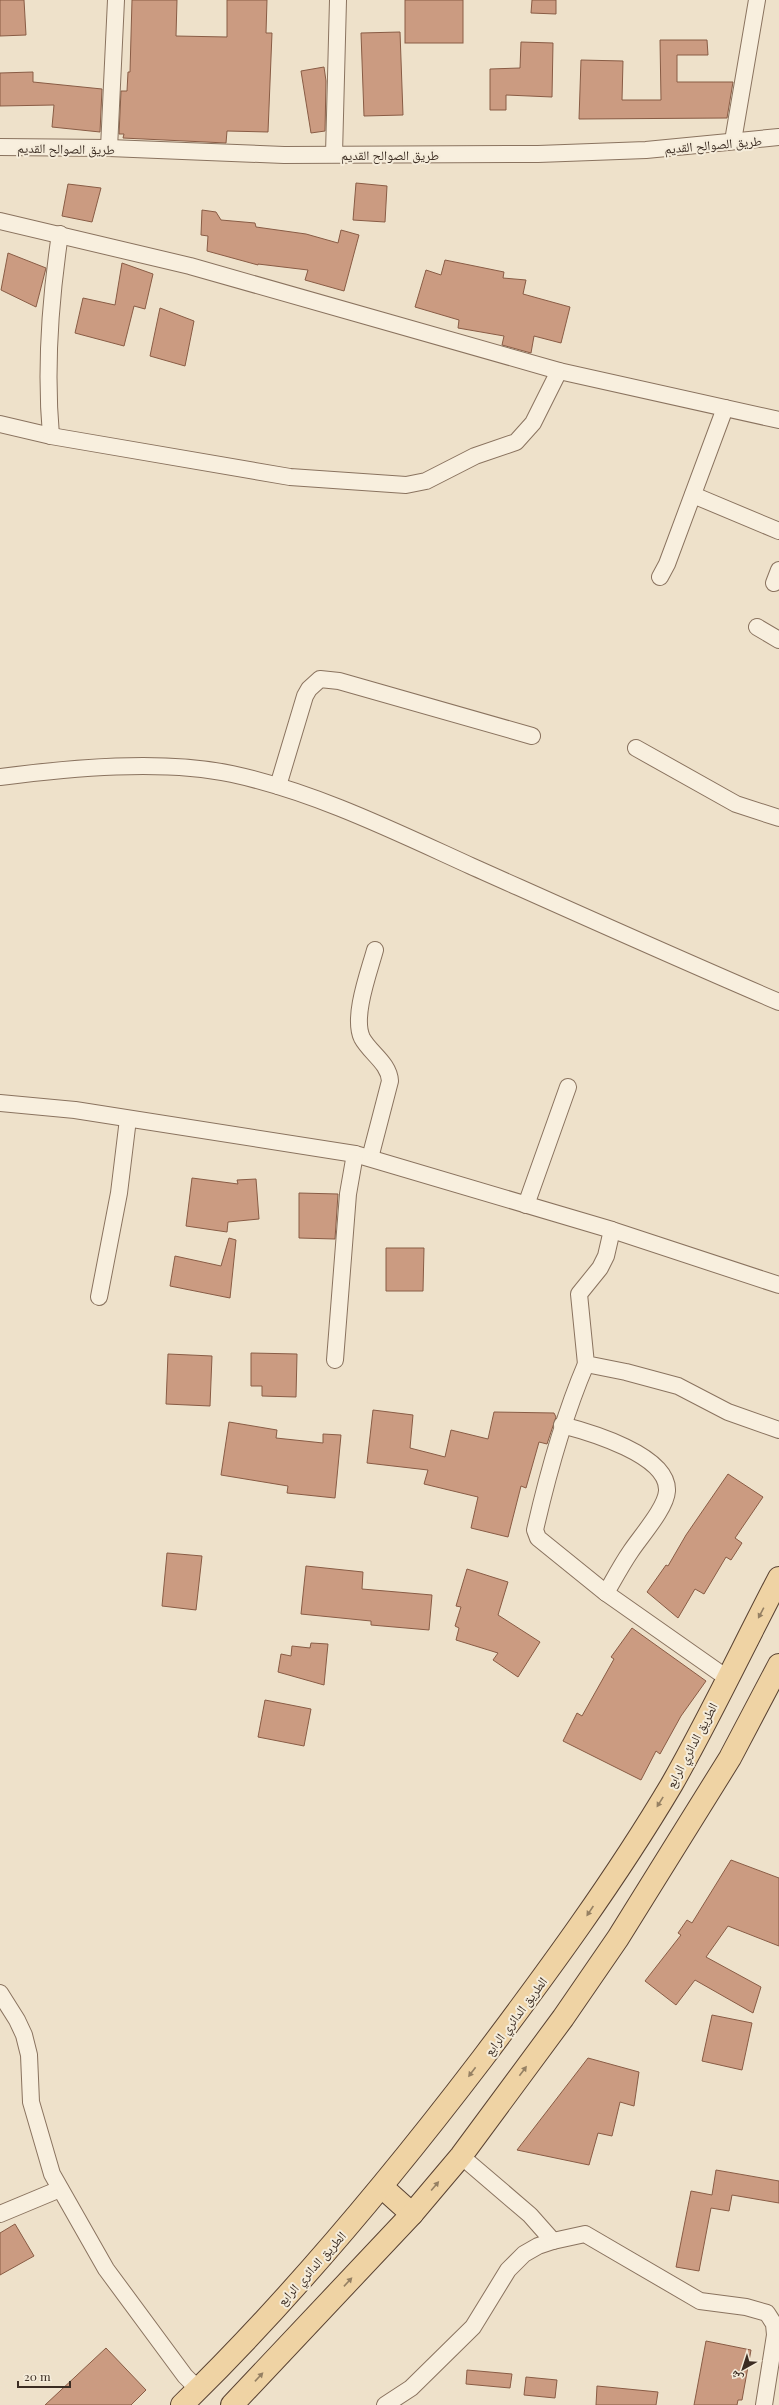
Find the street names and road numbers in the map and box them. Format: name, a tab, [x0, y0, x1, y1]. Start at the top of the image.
street label: طريق الصوالح القديم	[663, 131, 763, 159]
street label: طريق الصوالح القديم	[17, 139, 115, 159]
street label: طريق الصوالح القديم	[341, 146, 439, 165]
street label: الطريق الدائري الرابع	[661, 1699, 724, 1792]
street label: الطريق الدائري الرابع	[480, 1973, 553, 2061]
street label: الطريق الدائري الرابع	[273, 2227, 351, 2311]

